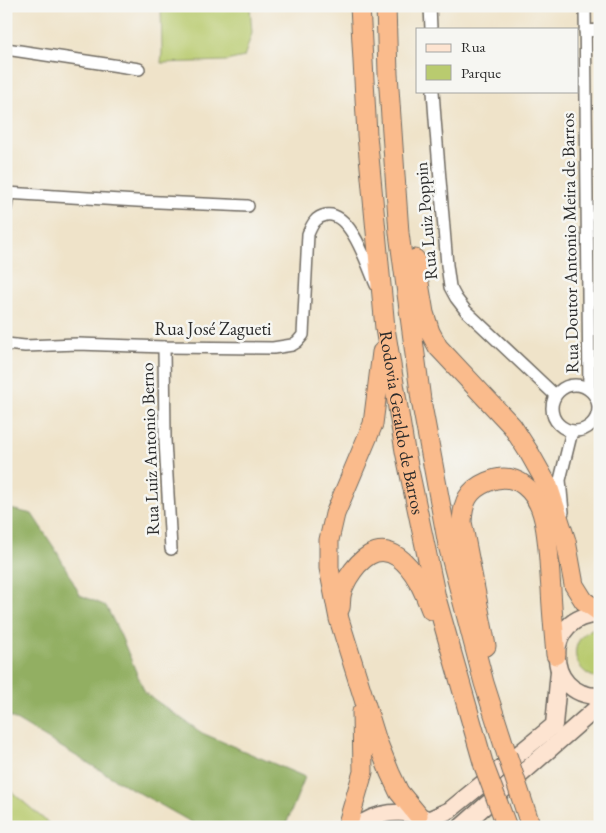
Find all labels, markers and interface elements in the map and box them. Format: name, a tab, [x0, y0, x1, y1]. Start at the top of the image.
legend	[416, 28, 578, 92]
text: Rua	[461, 37, 486, 56]
text: Parque	[461, 63, 501, 82]
street label: Rua Doutor Antonio Meira de Barros	[556, 112, 583, 373]
street label: Rua Luiz Poppin	[409, 161, 442, 281]
street label: Rua José Zagueti	[155, 317, 272, 340]
street label: Rodovia Geraldo de Barros	[375, 329, 430, 517]
street label: Rua Luiz Antonio Berno	[135, 362, 164, 536]

